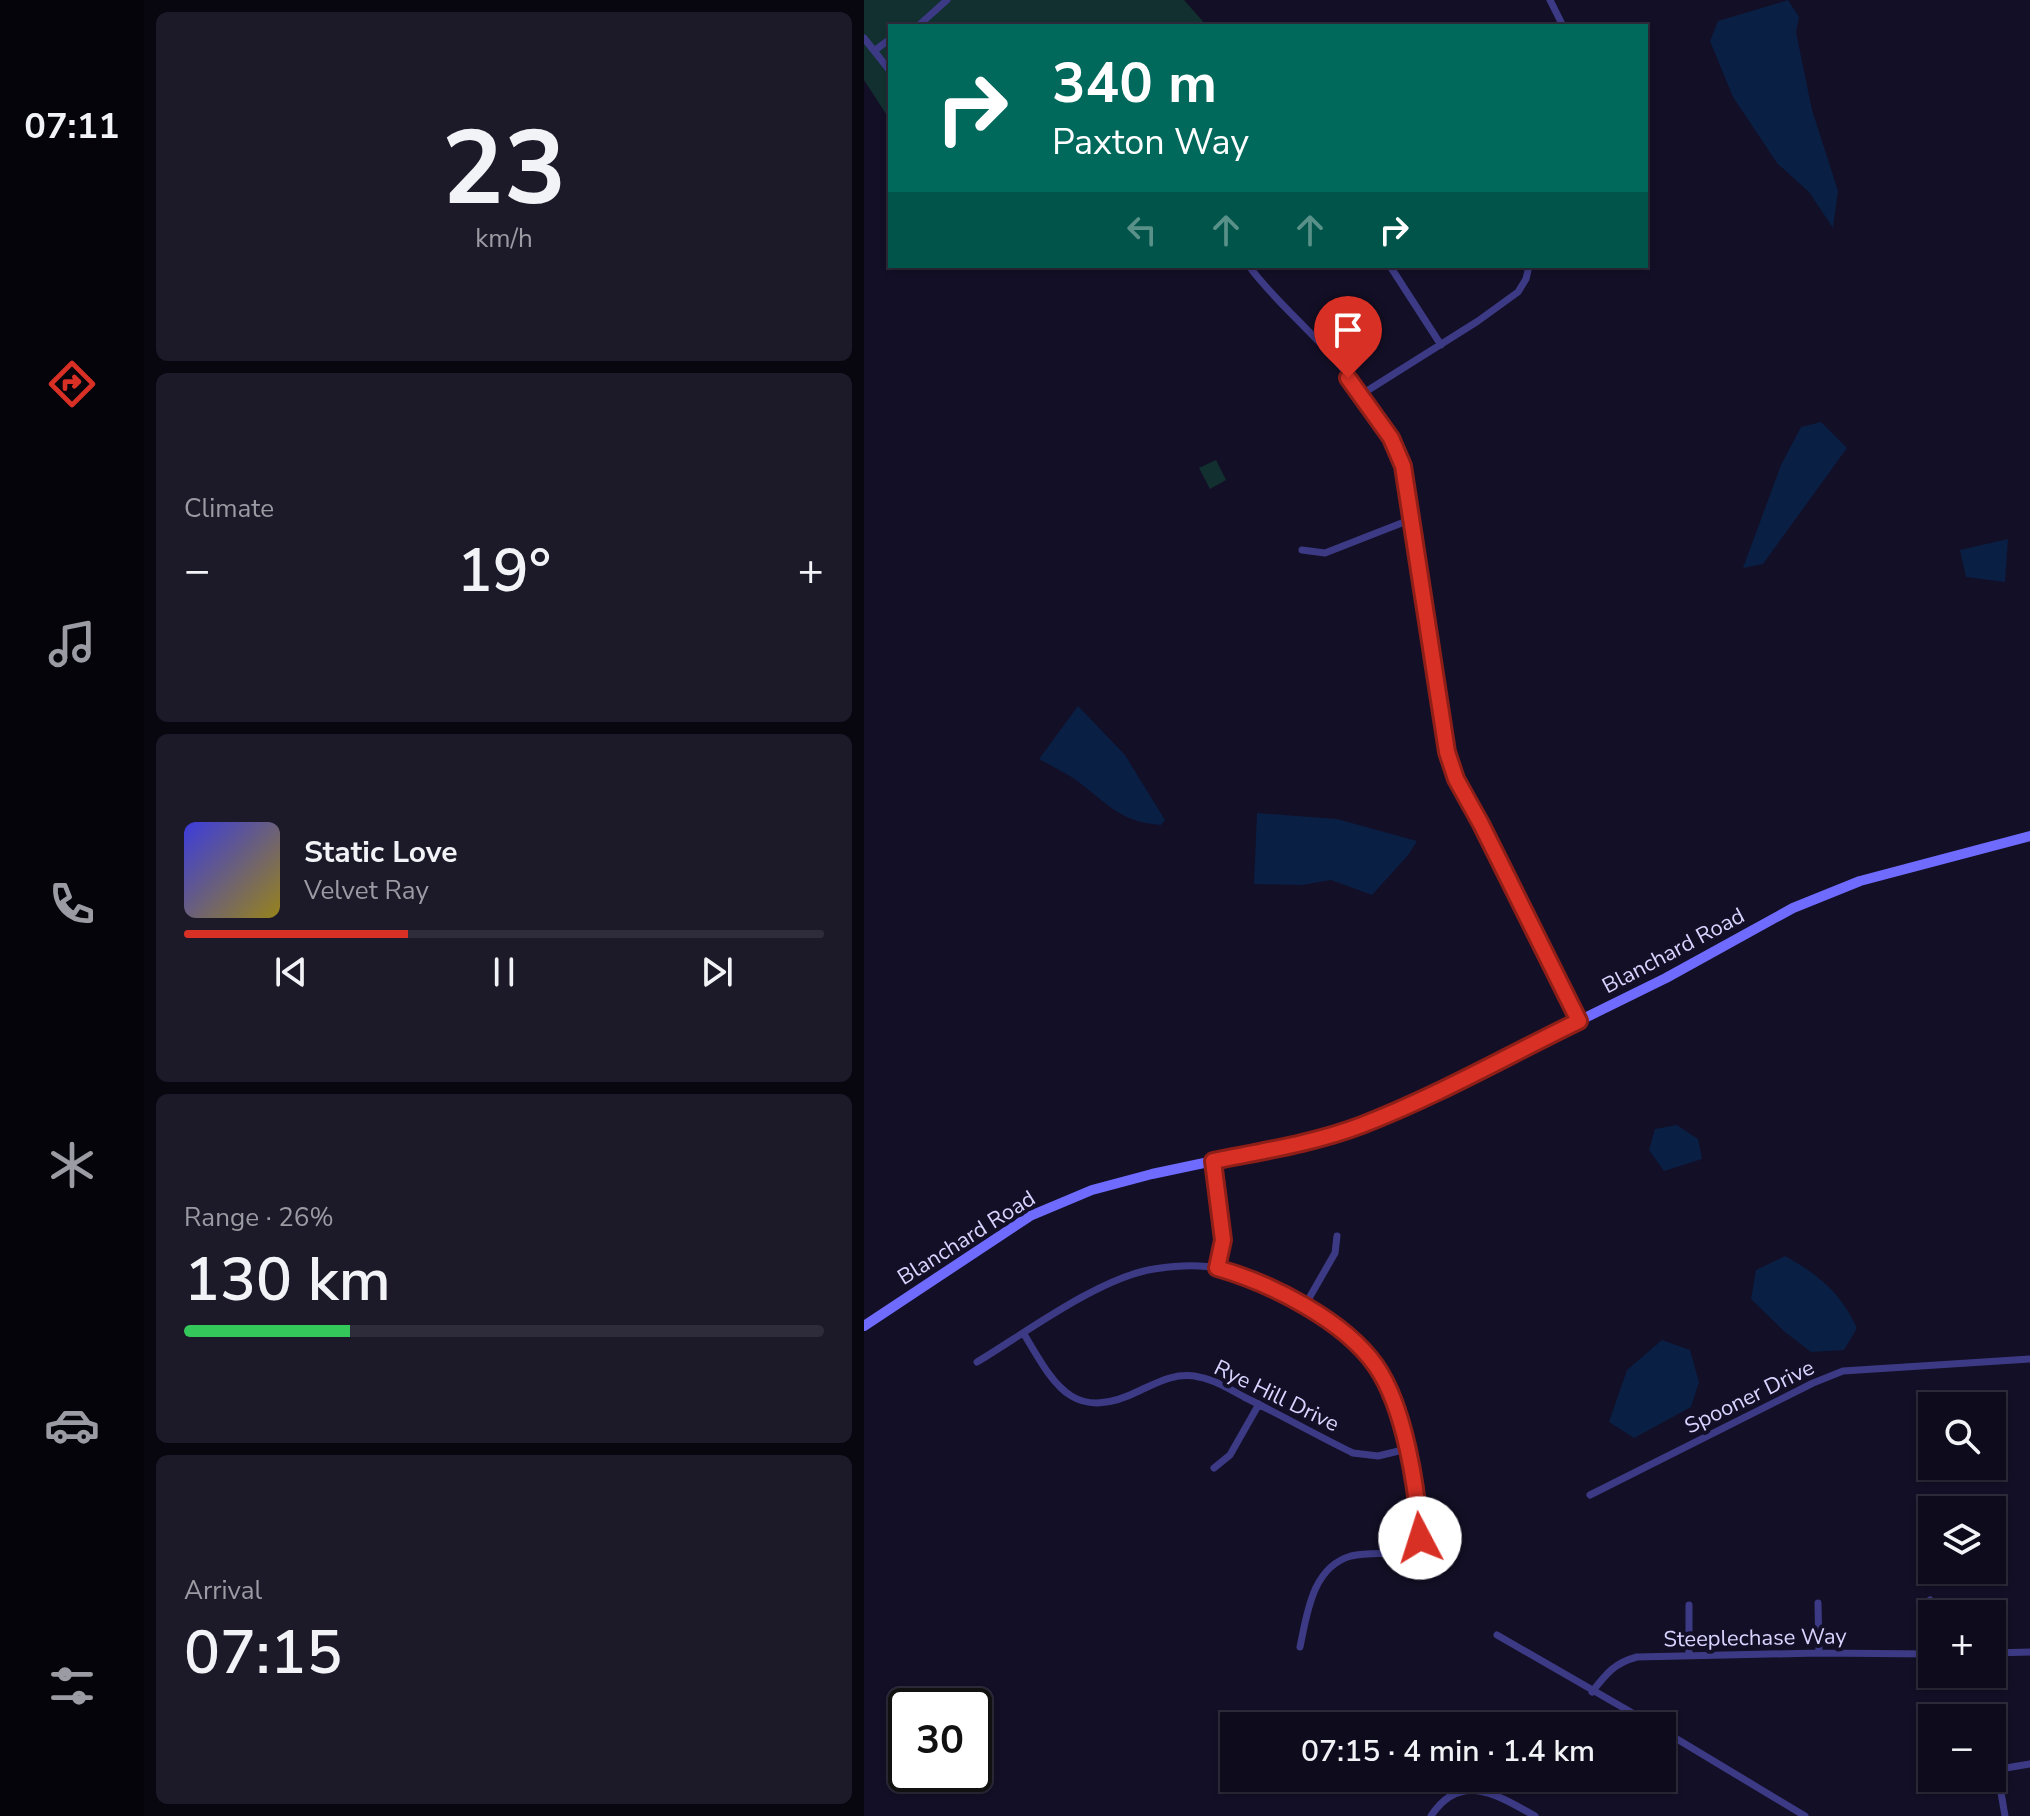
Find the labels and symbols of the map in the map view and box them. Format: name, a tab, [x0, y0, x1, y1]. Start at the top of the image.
pin	[1314, 296, 1382, 378]
street label: Blanchard Road	[1597, 901, 1750, 1001]
street label: Blanchard Road	[892, 1183, 1041, 1292]
street label: Rye Hill Drive	[1209, 1353, 1344, 1439]
street label: Spooner Drive	[1680, 1353, 1819, 1441]
position arrow	[1378, 1496, 1462, 1580]
street label: Steeplechase Way	[1663, 1621, 1848, 1655]
speed limit sign: 30	[888, 1688, 992, 1792]

